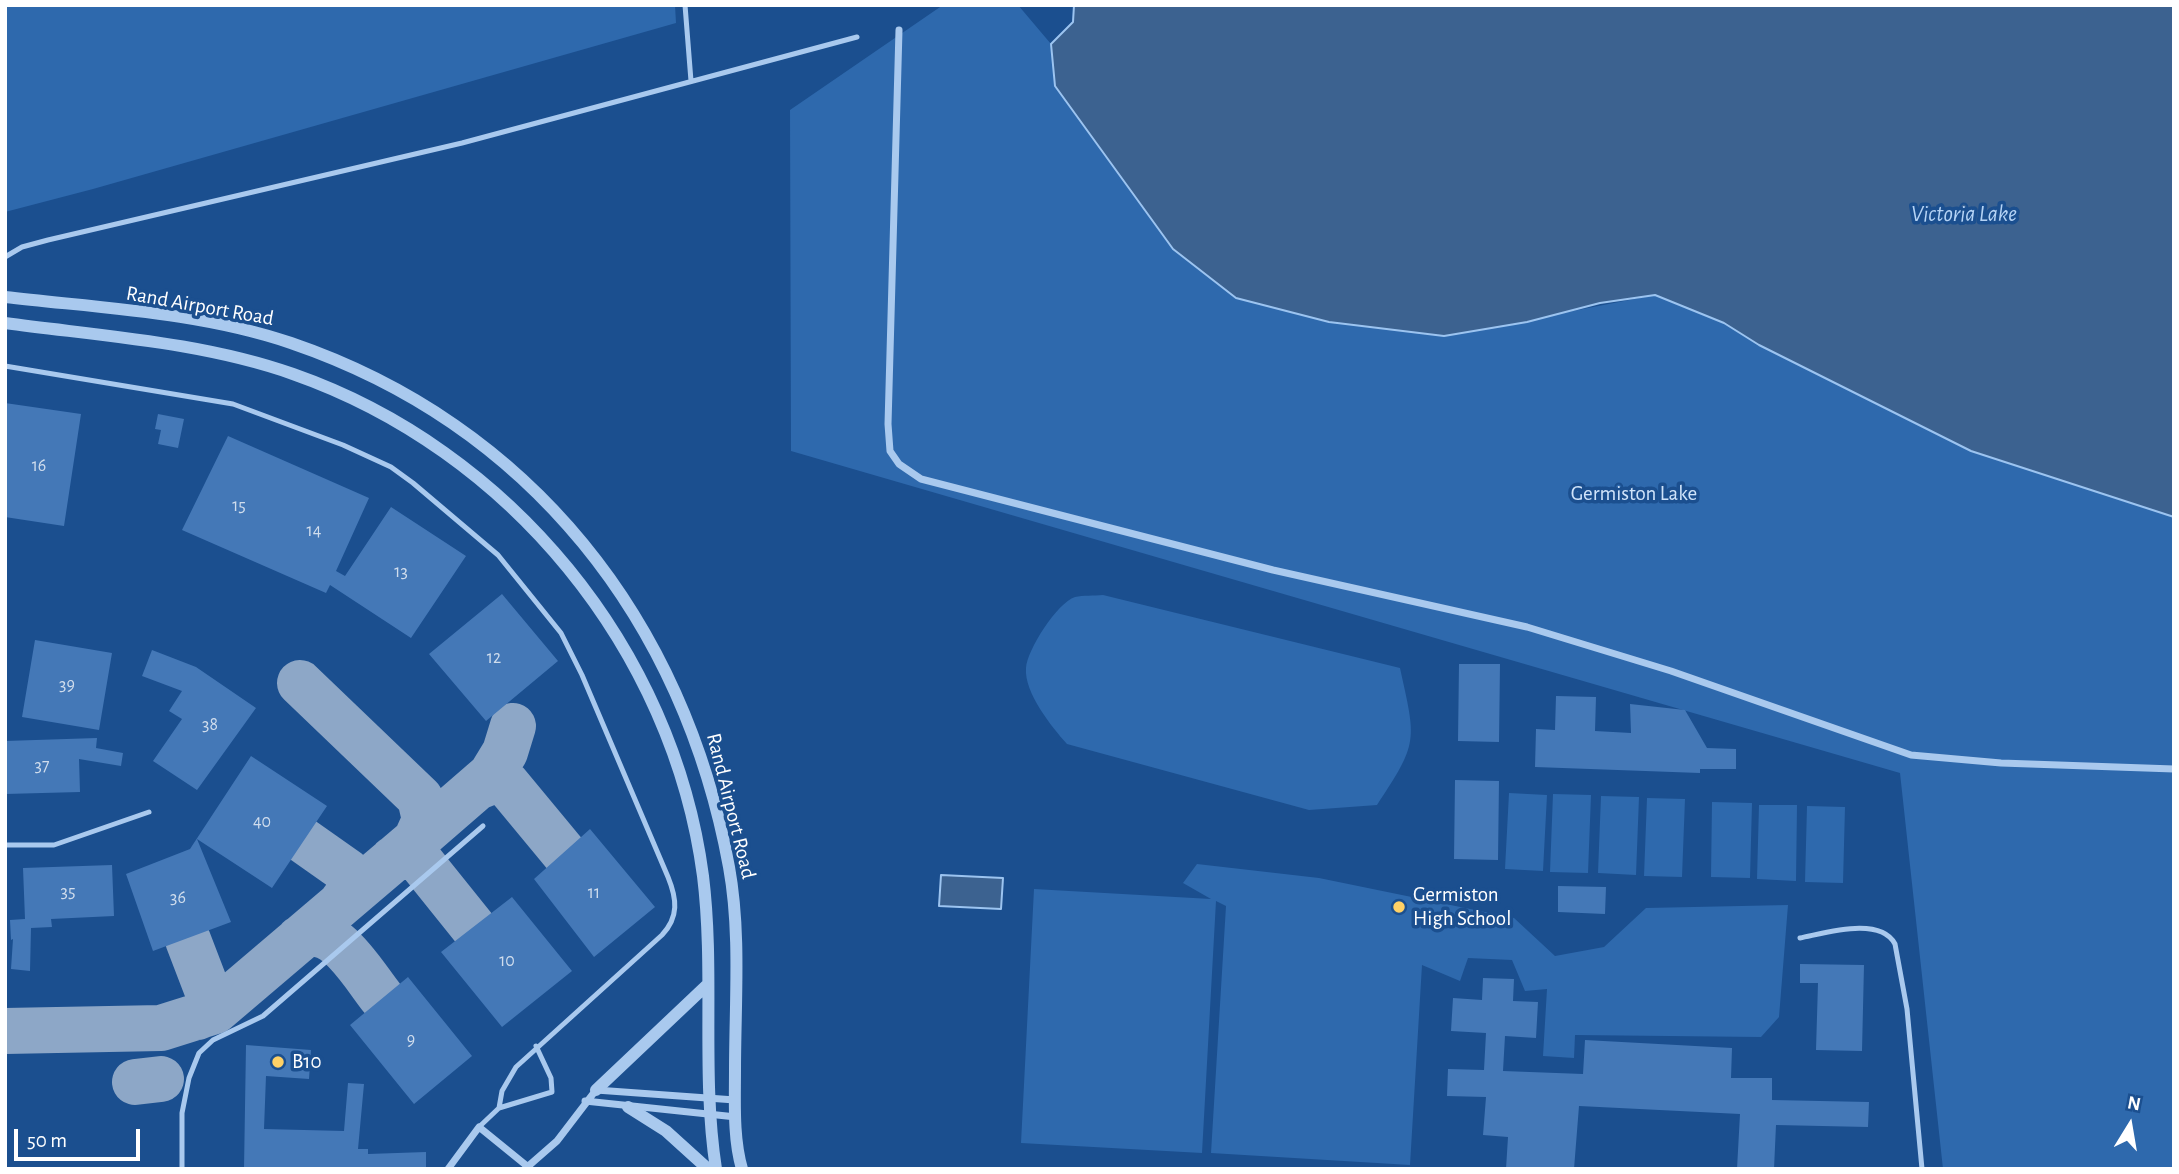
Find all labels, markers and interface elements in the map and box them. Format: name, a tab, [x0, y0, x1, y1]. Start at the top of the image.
water label: Victoria Lake	[1911, 200, 2017, 228]
street label: Rand Airport Road	[124, 281, 276, 331]
house number: 16	[32, 455, 46, 477]
park label: Germiston Lake	[1571, 481, 1697, 507]
house number: 15	[232, 495, 246, 517]
house number: 14	[307, 520, 321, 542]
house number: 13	[394, 561, 408, 583]
house number: 12	[487, 647, 501, 669]
house number: 39	[59, 674, 75, 696]
house number: 38	[202, 714, 218, 736]
street label: Rand Airport Road	[701, 730, 761, 882]
house number: 37	[35, 755, 49, 777]
house number: 40	[253, 811, 271, 833]
house number: 35	[61, 881, 75, 903]
house number: 11	[588, 882, 600, 904]
place label: Germiston High School	[1413, 882, 1511, 932]
house number: 36	[170, 887, 186, 909]
marker: Germiston High School	[1391, 899, 1407, 915]
house number: 10	[499, 950, 515, 972]
house number: 9	[407, 1029, 415, 1051]
place label: B10	[292, 1049, 322, 1075]
marker: B10	[270, 1054, 286, 1070]
north arrow	[2095, 1090, 2165, 1160]
text: N	[2126, 1093, 2142, 1114]
scale bar	[18, 1114, 144, 1158]
text: 50 m	[27, 1130, 67, 1151]

